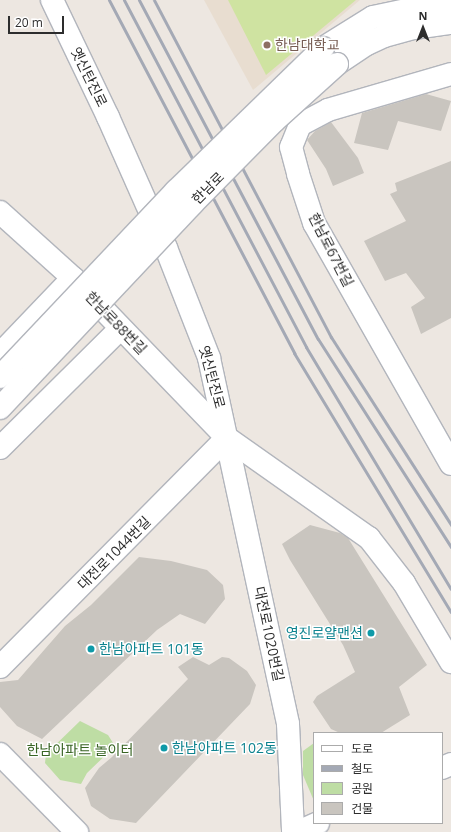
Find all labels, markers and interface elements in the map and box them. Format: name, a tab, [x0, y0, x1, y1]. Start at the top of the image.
scale bar	[10, 8, 66, 34]
north arrow	[403, 8, 443, 48]
text: N	[419, 8, 427, 23]
text: 20 m	[15, 14, 43, 31]
place label: 한남대학교	[275, 37, 339, 53]
marker: 한남대학교	[262, 40, 272, 50]
street label: 옛신탄진로	[67, 44, 111, 110]
street label: 한남로	[188, 168, 228, 208]
street label: 한남로67번길	[305, 210, 357, 290]
street label: 한남로88번길	[82, 288, 150, 358]
street label: 옛신탄진로	[196, 344, 228, 410]
street label: 대전로1044번길	[74, 513, 154, 593]
street label: 대전로1020번길	[251, 585, 287, 683]
place label: 영진로얄맨션	[286, 625, 363, 641]
marker: 영진로얄맨션	[366, 628, 376, 638]
place label: 한남아파트 101동	[99, 641, 204, 657]
marker: 한남아파트 101동	[86, 644, 96, 654]
legend	[313, 732, 443, 824]
place label: 한남아파트 102동	[172, 740, 277, 756]
text: 도로	[351, 740, 373, 757]
park label: 한남아파트 놀이터	[27, 742, 133, 758]
marker: 한남아파트 102동	[159, 743, 169, 753]
text: 철도	[351, 760, 373, 777]
text: 공원	[351, 780, 373, 797]
text: 건물	[351, 800, 373, 817]

